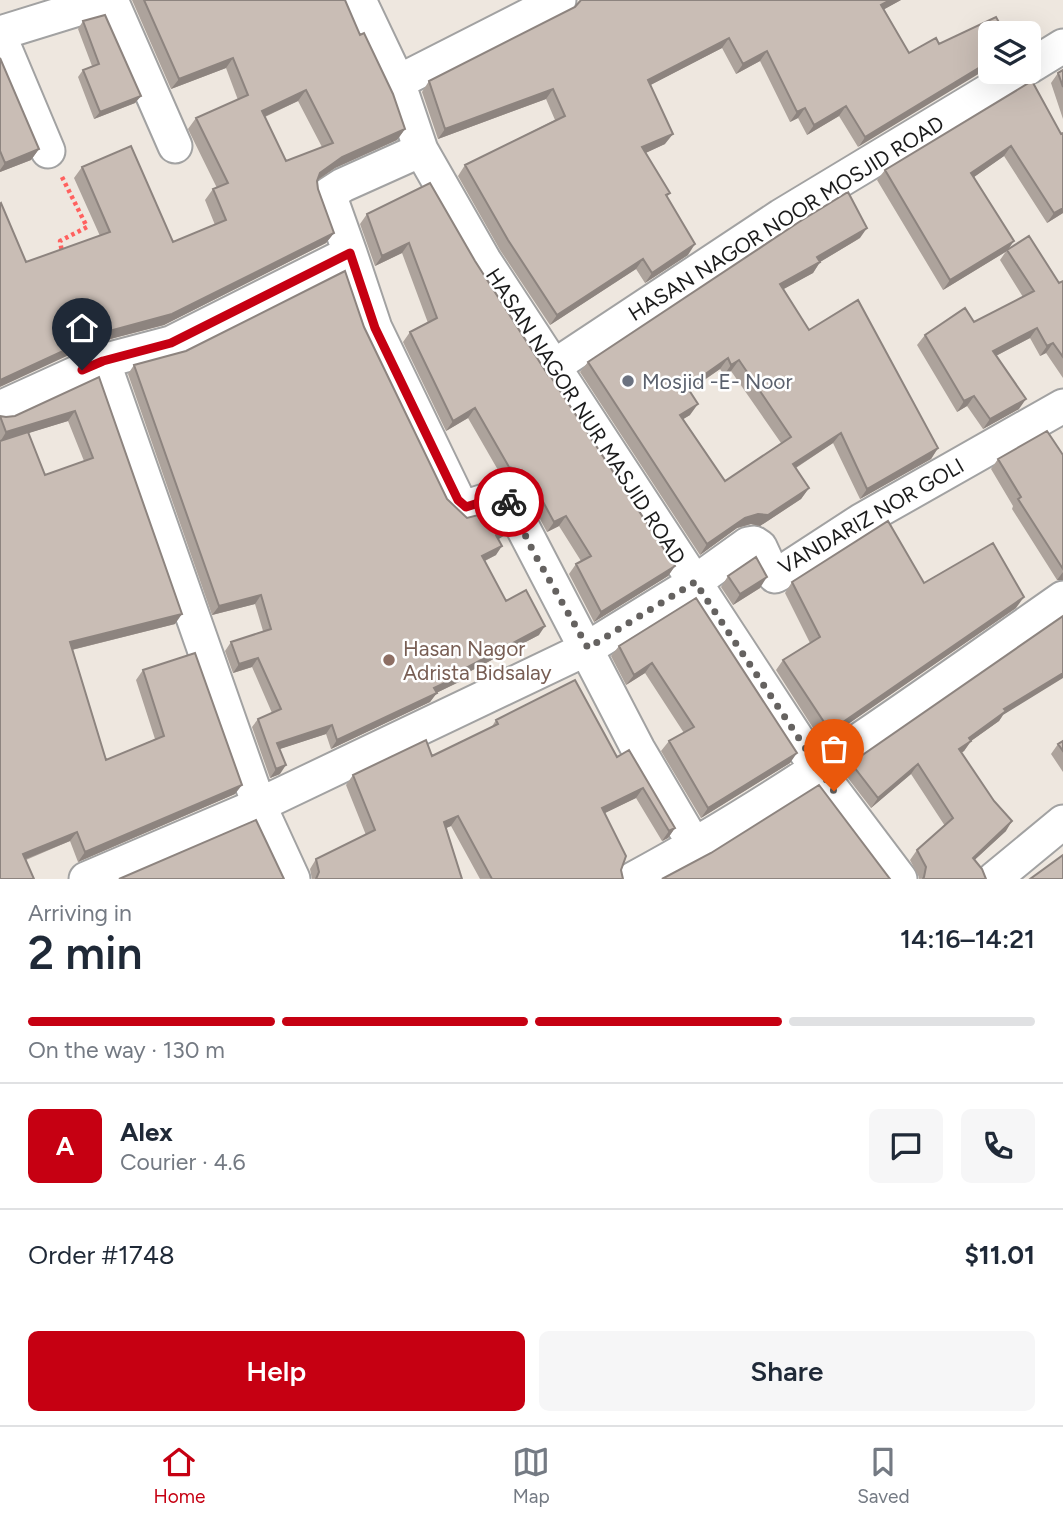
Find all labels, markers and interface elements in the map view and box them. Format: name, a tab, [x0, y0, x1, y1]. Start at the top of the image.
map controls	[978, 21, 1041, 84]
button: layers	[978, 21, 1041, 84]
street label: HASAN NAGOR NOOR MOSJID ROAD	[624, 110, 948, 326]
street label: HASAN NAGOR NUR MASJID ROAD	[481, 263, 691, 569]
pin	[52, 298, 112, 370]
icon: home	[63, 309, 101, 347]
place label: Mosjid -E- Noor	[642, 369, 793, 394]
marker: Mosjid -E- Noor	[620, 373, 636, 389]
street label: VANDARIZ NOR GOLI	[774, 453, 968, 579]
courier	[474, 467, 544, 537]
icon: bike	[490, 483, 528, 521]
place label: Hasan Nagor Adrista Bidsalay	[403, 636, 552, 685]
marker: Hasan Nagor Adrista Bidsalay	[381, 652, 397, 668]
pin	[804, 719, 864, 791]
icon: bag	[815, 730, 853, 768]
text: Arriving in	[28, 899, 132, 927]
text: 14:16–14:21	[900, 923, 1035, 955]
text: 2 min	[28, 925, 143, 981]
text: On the way · 130 m	[28, 1036, 225, 1064]
button: chat	[869, 1109, 943, 1183]
button: phone	[961, 1109, 1035, 1183]
text: Alex	[120, 1116, 173, 1148]
text: A	[56, 1130, 74, 1162]
text: Courier · 4.6	[120, 1148, 246, 1176]
text: Order #1748	[28, 1239, 175, 1271]
text: $11.01	[964, 1239, 1035, 1271]
button: Help	[28, 1331, 525, 1411]
button: Share	[539, 1331, 1035, 1411]
tab: Home	[153, 1443, 205, 1508]
tab: Map	[512, 1443, 550, 1508]
tab: Saved	[857, 1443, 910, 1508]

